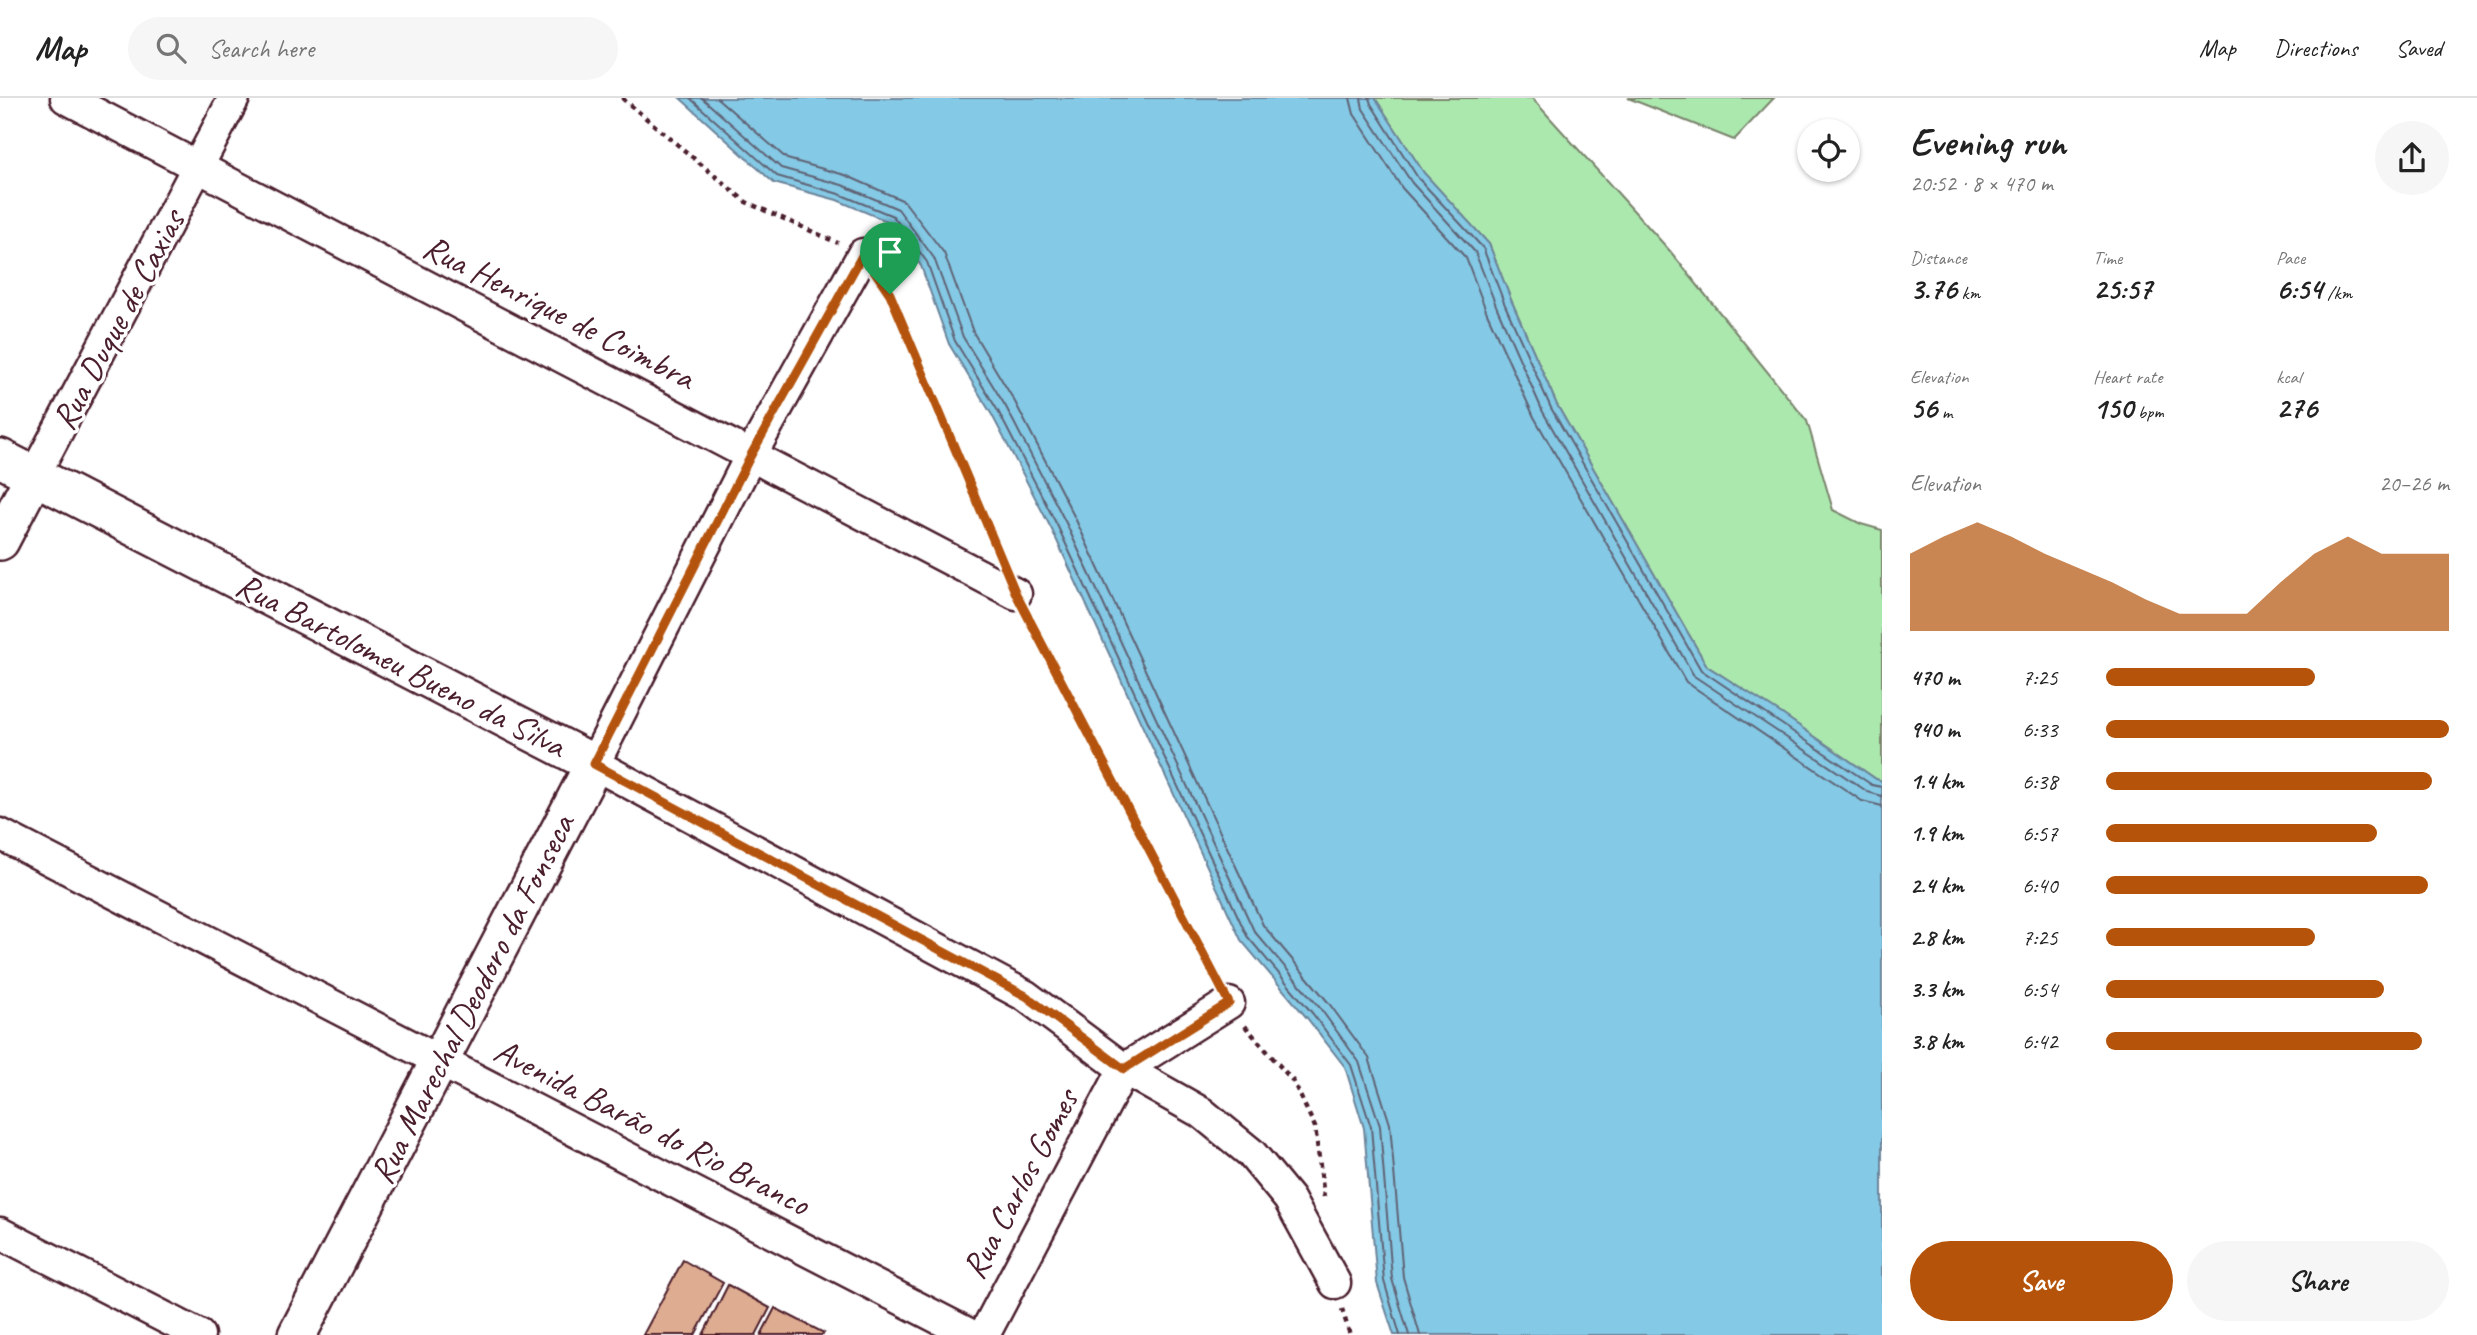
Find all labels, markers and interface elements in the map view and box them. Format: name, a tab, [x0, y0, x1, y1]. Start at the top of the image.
search box	[128, 17, 618, 80]
text: Map	[35, 27, 86, 69]
icon: search	[152, 29, 190, 67]
text: Search here	[208, 32, 314, 65]
text: Map	[2199, 33, 2236, 63]
text: Directions	[2274, 33, 2357, 63]
text: Saved	[2395, 33, 2442, 63]
map controls	[1797, 119, 1860, 182]
button: locate	[1797, 119, 1860, 182]
text: Evening run	[1910, 119, 2066, 166]
button: share	[2375, 121, 2449, 195]
text: 20:52 · 8 × 470 m	[1910, 169, 2053, 198]
street label: Rua Duque de Caxias	[41, 200, 196, 438]
pin	[860, 222, 920, 294]
street label: Rua Henrique de Coimbra	[416, 224, 705, 401]
icon: arrive	[871, 233, 909, 271]
text: Distance	[1910, 246, 1967, 270]
text: Time	[2093, 246, 2122, 270]
text: Pace	[2276, 246, 2305, 270]
text: 3.76	[1910, 270, 1957, 308]
text: 25:57	[2093, 270, 2152, 308]
text: 6:54	[2276, 270, 2323, 308]
text: km	[1957, 281, 1980, 305]
text: /km	[2323, 281, 2352, 305]
text: Elevation	[1910, 365, 1968, 389]
text: Heart rate	[2093, 365, 2162, 389]
text: kcal	[2276, 365, 2301, 389]
text: 56	[1910, 389, 1937, 427]
text: 150	[2093, 389, 2133, 427]
text: 276	[2276, 389, 2317, 427]
text: m	[1937, 400, 1952, 424]
text: bpm	[2133, 400, 2164, 424]
text: Elevation	[1910, 469, 1981, 498]
text: 20–26 m	[2379, 469, 2449, 498]
street label: Rua Bartolomeu Bueno da Silva	[229, 562, 576, 769]
text: 470 m	[1910, 663, 1960, 692]
text: 7:25	[2022, 663, 2058, 692]
text: 940 m	[1910, 715, 1959, 744]
text: 6:33	[2022, 715, 2058, 744]
text: 1.4 km	[1910, 767, 1964, 796]
text: 6:38	[2022, 767, 2058, 796]
street label: Rua Marechal Deodoro da Fonseca	[359, 804, 586, 1191]
text: 1.9 km	[1910, 819, 1963, 848]
text: 6:57	[2022, 819, 2058, 848]
text: 2.4 km	[1910, 871, 1964, 900]
text: 6:40	[2022, 871, 2058, 900]
text: 2.8 km	[1910, 923, 1964, 952]
text: 7:25	[2022, 923, 2058, 952]
text: 3.3 km	[1910, 975, 1964, 1004]
text: 6:54	[2022, 975, 2058, 1004]
text: 3.8 km	[1910, 1027, 1964, 1056]
text: 6:42	[2022, 1027, 2058, 1056]
street label: Avenida Barão do Rio Branco	[487, 1028, 819, 1227]
street label: Rua Carlos Gomes	[951, 1079, 1090, 1286]
button: Save	[1910, 1241, 2173, 1321]
button: Share	[2187, 1241, 2449, 1321]

